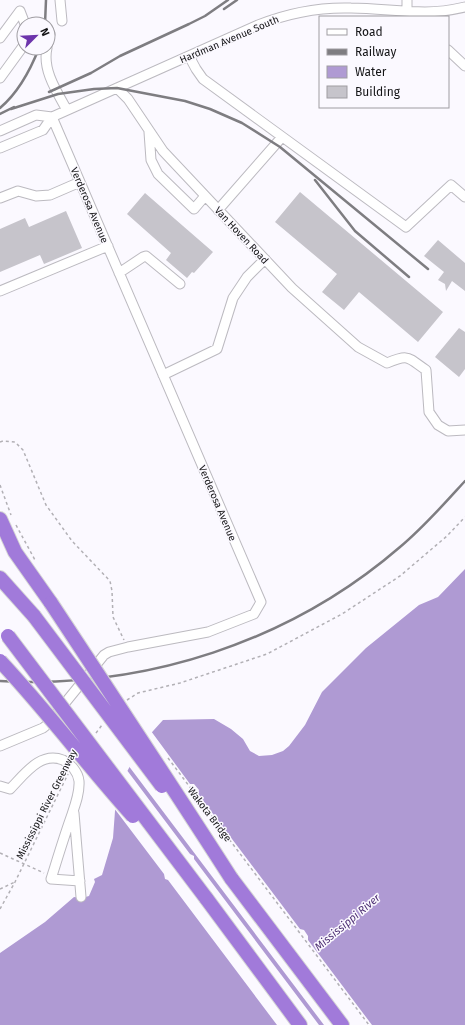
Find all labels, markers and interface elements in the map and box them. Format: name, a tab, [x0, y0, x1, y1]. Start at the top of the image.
street label: Hardman Avenue South	[178, 14, 281, 66]
north arrow	[16, 16, 56, 56]
legend	[319, 16, 449, 108]
text: Road	[355, 25, 383, 39]
text: N	[37, 26, 52, 38]
text: Railway	[355, 45, 396, 59]
text: Water	[355, 65, 387, 79]
text: Building	[355, 85, 401, 99]
street label: Verderosa Avenue	[68, 166, 110, 245]
street label: Van Hoven Road	[212, 205, 271, 267]
street label: Verderosa Avenue	[196, 464, 238, 543]
street label: Mississippi River Greenway	[14, 747, 80, 861]
street label: Wakota Bridge	[185, 785, 234, 844]
water label: Mississippi River	[312, 891, 383, 953]

